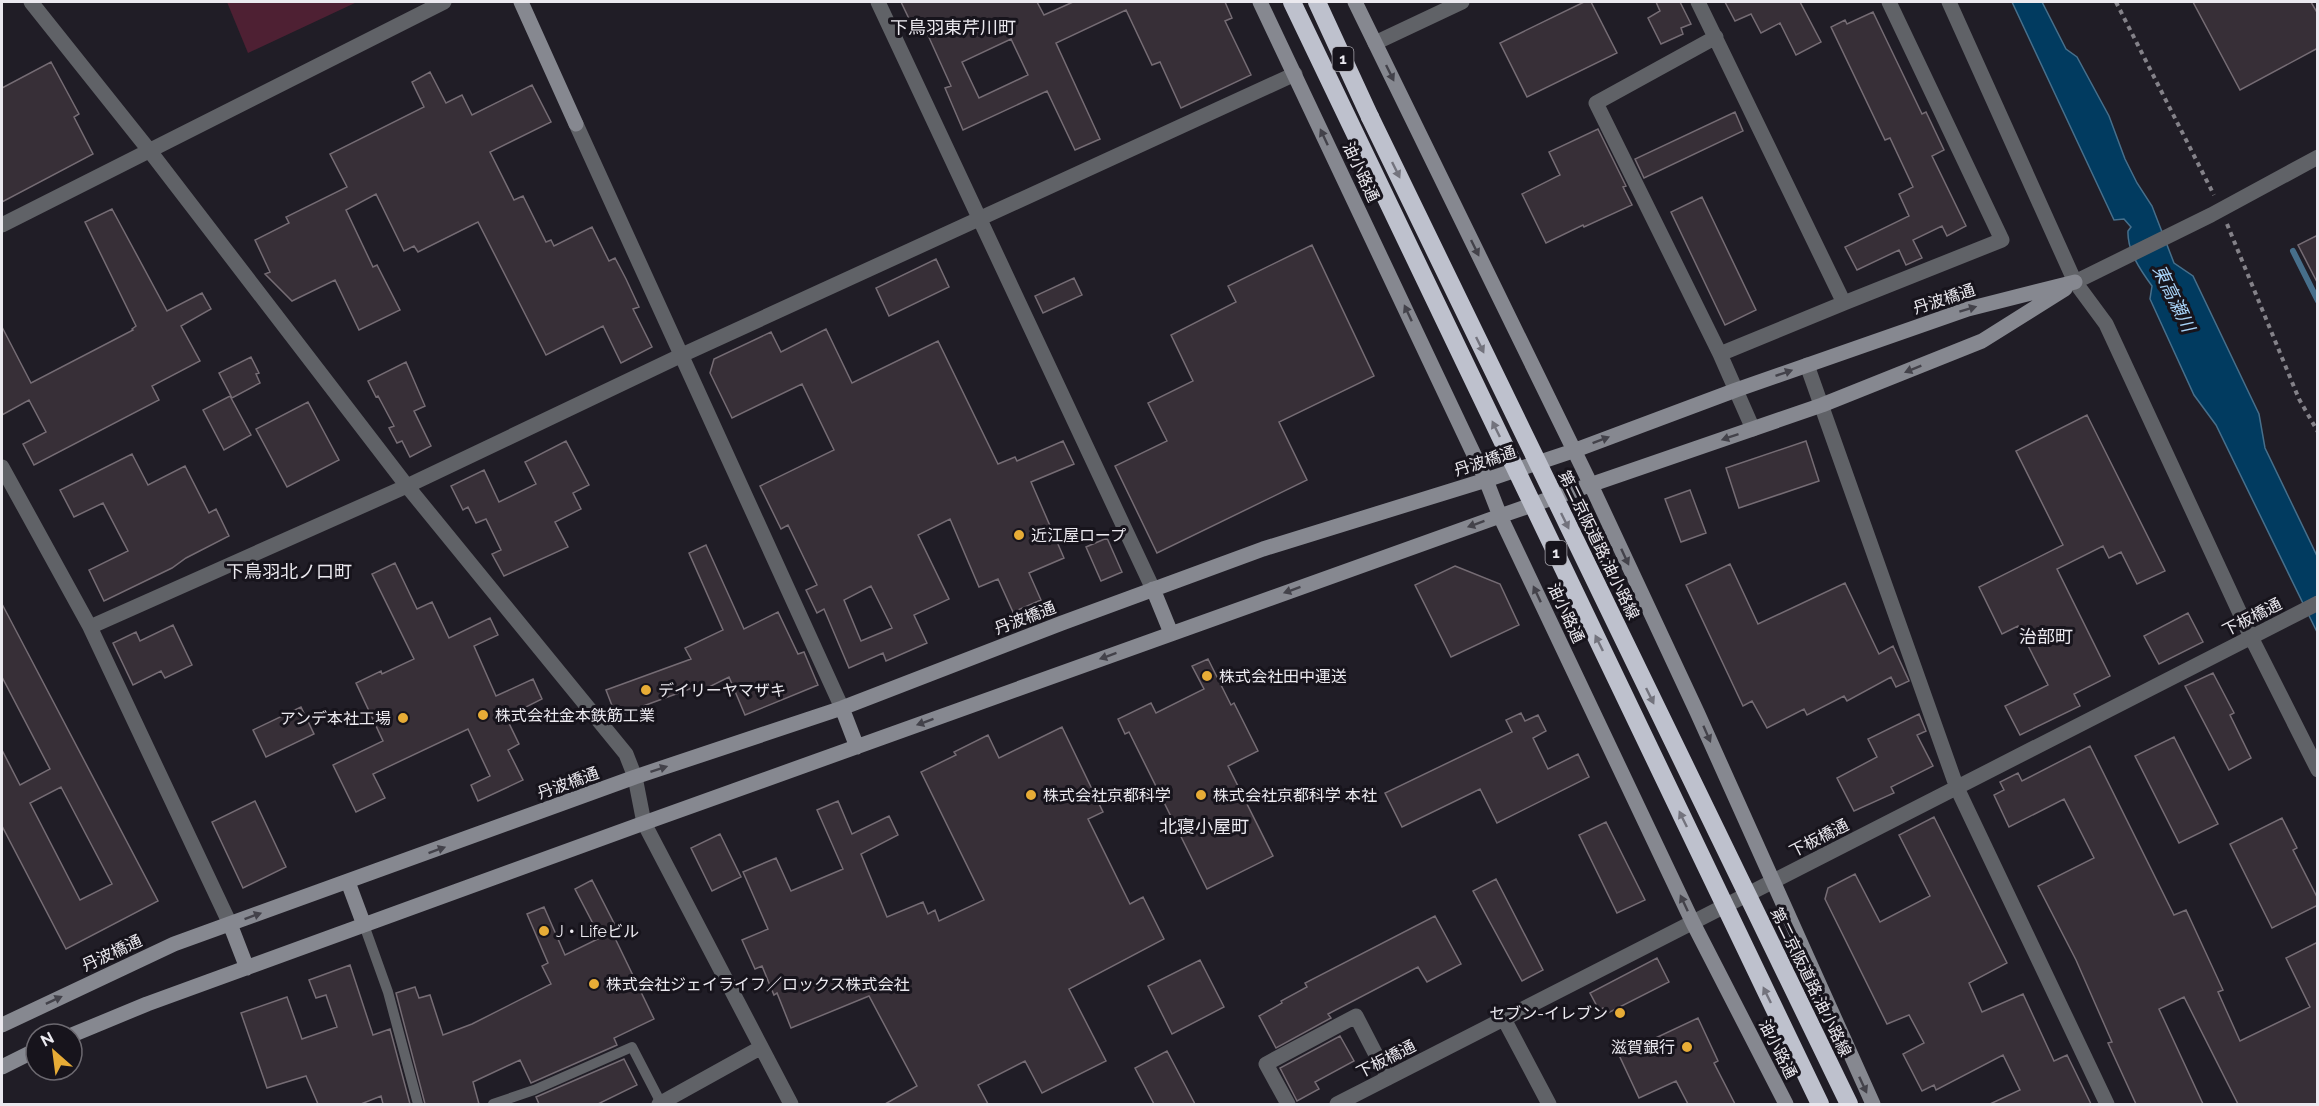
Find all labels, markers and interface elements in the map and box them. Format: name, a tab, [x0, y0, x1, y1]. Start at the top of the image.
district label: 下鳥羽東芹川町	[890, 17, 1016, 38]
road number: 1	[1332, 47, 1354, 71]
one-way arrow	[1384, 64, 1394, 82]
one-way arrow	[1320, 128, 1329, 145]
street label: 油小路通	[1339, 139, 1383, 205]
one-way arrow	[1391, 161, 1400, 178]
one-way arrow	[1470, 240, 1479, 257]
water label: 東高瀬川	[2149, 261, 2200, 337]
street label: 丹波橋通	[1911, 280, 1977, 318]
one-way arrow	[1959, 304, 1977, 313]
one-way arrow	[1403, 305, 1412, 322]
one-way arrow	[1476, 337, 1485, 354]
one-way arrow	[1903, 364, 1921, 374]
one-way arrow	[1775, 368, 1793, 378]
one-way arrow	[1492, 421, 1501, 438]
one-way arrow	[1721, 432, 1739, 442]
one-way arrow	[1592, 435, 1610, 444]
street label: 丹波橋通	[1452, 442, 1518, 480]
street label: 第二京阪道路;油小路線	[1555, 467, 1643, 623]
one-way arrow	[1561, 512, 1570, 529]
one-way arrow	[1466, 520, 1484, 530]
place label: 近江屋ロープ	[1031, 526, 1126, 545]
marker: 近江屋ロープ	[1012, 528, 1026, 542]
road number: 1	[1546, 541, 1566, 565]
one-way arrow	[1620, 549, 1629, 566]
district label: 下鳥羽北ノ口町	[226, 561, 352, 582]
street label: 油小路通	[1544, 580, 1588, 646]
one-way arrow	[1532, 585, 1541, 602]
one-way arrow	[1283, 586, 1301, 596]
street label: 下板橋通	[2219, 594, 2285, 640]
street label: 丹波橋通	[992, 598, 1058, 638]
district label: 治部町	[2019, 626, 2073, 647]
one-way arrow	[1594, 635, 1603, 652]
one-way arrow	[1099, 651, 1117, 661]
place label: 株式会社田中運送	[1219, 667, 1347, 686]
marker: 株式会社田中運送	[1200, 669, 1214, 683]
place label: デイリーヤマザキ	[658, 681, 786, 700]
marker: デイリーヤマザキ	[639, 683, 653, 697]
one-way arrow	[1646, 688, 1655, 705]
place label: 株式会社金本鉄筋工業	[495, 706, 655, 725]
marker: 株式会社金本鉄筋工業	[476, 708, 490, 722]
place label: アンデ本社工場	[280, 709, 391, 728]
marker: アンデ本社工場	[396, 711, 410, 725]
one-way arrow	[916, 718, 934, 728]
one-way arrow	[1703, 725, 1712, 743]
street label: 丹波橋通	[535, 763, 601, 803]
one-way arrow	[650, 764, 668, 774]
place label: 株式会社京都科学	[1043, 786, 1171, 805]
place label: 株式会社京都科学 本社	[1213, 786, 1377, 805]
marker: 株式会社京都科学	[1024, 788, 1038, 802]
marker: 株式会社京都科学 本社	[1194, 788, 1208, 802]
one-way arrow	[1678, 810, 1688, 828]
street label: 下板橋通	[1786, 815, 1852, 861]
district label: 北寝小屋町	[1159, 816, 1249, 837]
one-way arrow	[428, 845, 446, 855]
one-way arrow	[1679, 894, 1688, 911]
street label: 第二京阪道路;油小路線	[1767, 904, 1855, 1060]
one-way arrow	[244, 911, 262, 920]
place label: J・Lifeビル	[556, 922, 639, 941]
marker: J・Lifeビル	[537, 924, 551, 938]
street label: 丹波橋通	[79, 931, 145, 975]
place label: 株式会社ジェイライフ／ロックス株式会社	[606, 975, 910, 994]
marker: 株式会社ジェイライフ／ロックス株式会社	[587, 977, 601, 991]
one-way arrow	[1763, 986, 1772, 1003]
one-way arrow	[46, 995, 64, 1005]
place label: セブン-イレブン	[1489, 1004, 1608, 1023]
marker: セブン-イレブン	[1613, 1006, 1627, 1020]
street label: 油小路通	[1755, 1016, 1801, 1082]
north arrow	[24, 1022, 84, 1082]
text: N	[37, 1028, 57, 1050]
street label: 下板橋通	[1353, 1036, 1419, 1082]
place label: 滋賀銀行	[1611, 1038, 1675, 1057]
marker: 滋賀銀行	[1680, 1040, 1694, 1054]
one-way arrow	[1858, 1076, 1868, 1094]

